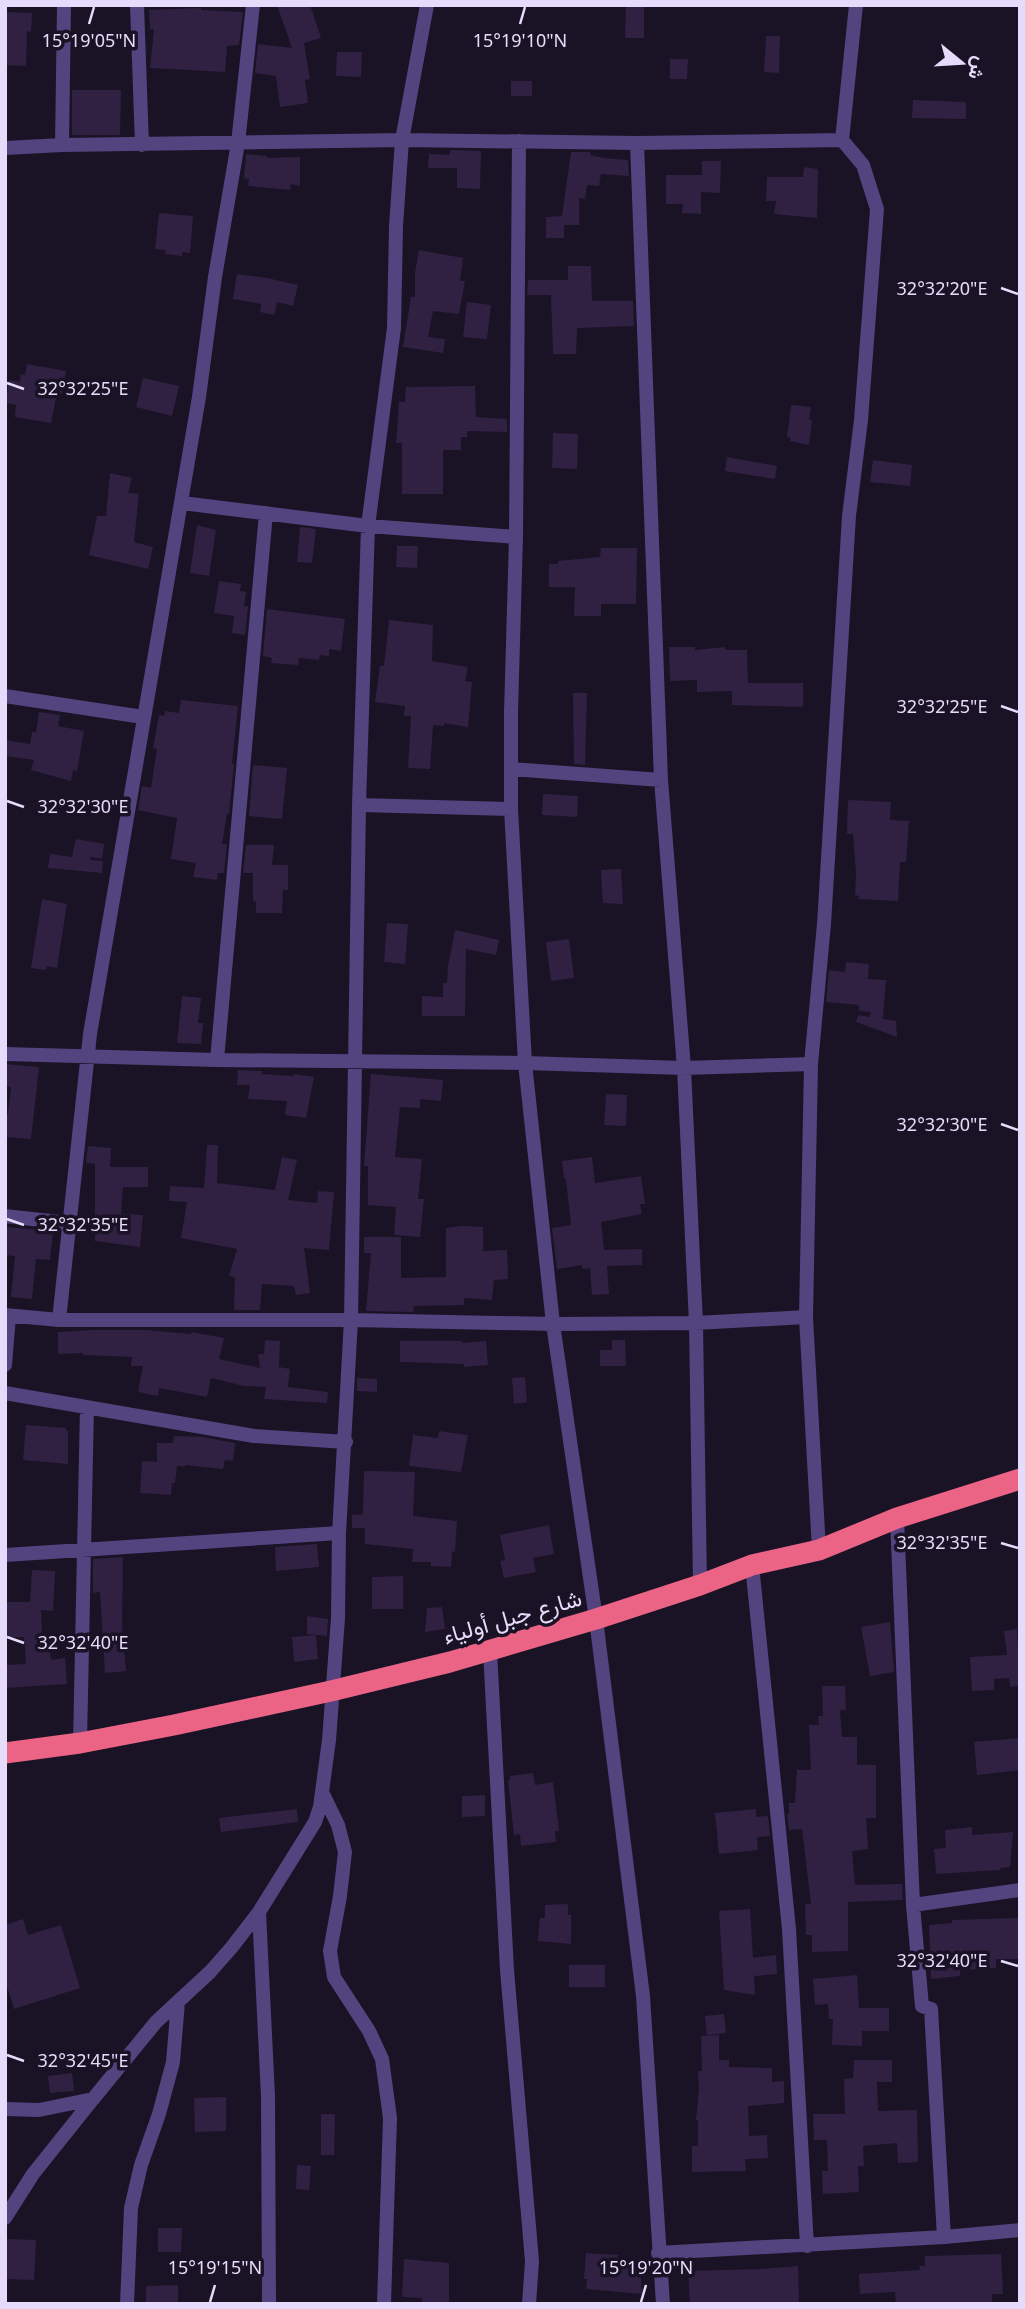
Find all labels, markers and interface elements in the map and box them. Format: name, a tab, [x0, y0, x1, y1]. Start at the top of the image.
text: 15°19'05"N	[42, 28, 136, 52]
text: 15°19'10"N	[473, 28, 567, 52]
north arrow	[927, 28, 997, 98]
text: ش	[962, 53, 994, 83]
text: 32°32'20"E	[897, 276, 987, 300]
text: 32°32'25"E	[38, 376, 128, 400]
text: 32°32'25"E	[897, 694, 987, 718]
text: 32°32'30"E	[38, 794, 128, 818]
text: 32°32'30"E	[897, 1112, 987, 1136]
text: 32°32'35"E	[38, 1212, 128, 1236]
text: 32°32'35"E	[897, 1530, 987, 1554]
street label: شارع جبل أولياء	[439, 1581, 585, 1652]
text: 32°32'40"E	[38, 1630, 128, 1654]
text: 32°32'40"E	[897, 1948, 987, 1972]
text: 32°32'45"E	[38, 2048, 128, 2072]
text: 15°19'15"N	[168, 2255, 262, 2279]
text: 15°19'20"N	[599, 2255, 693, 2279]

